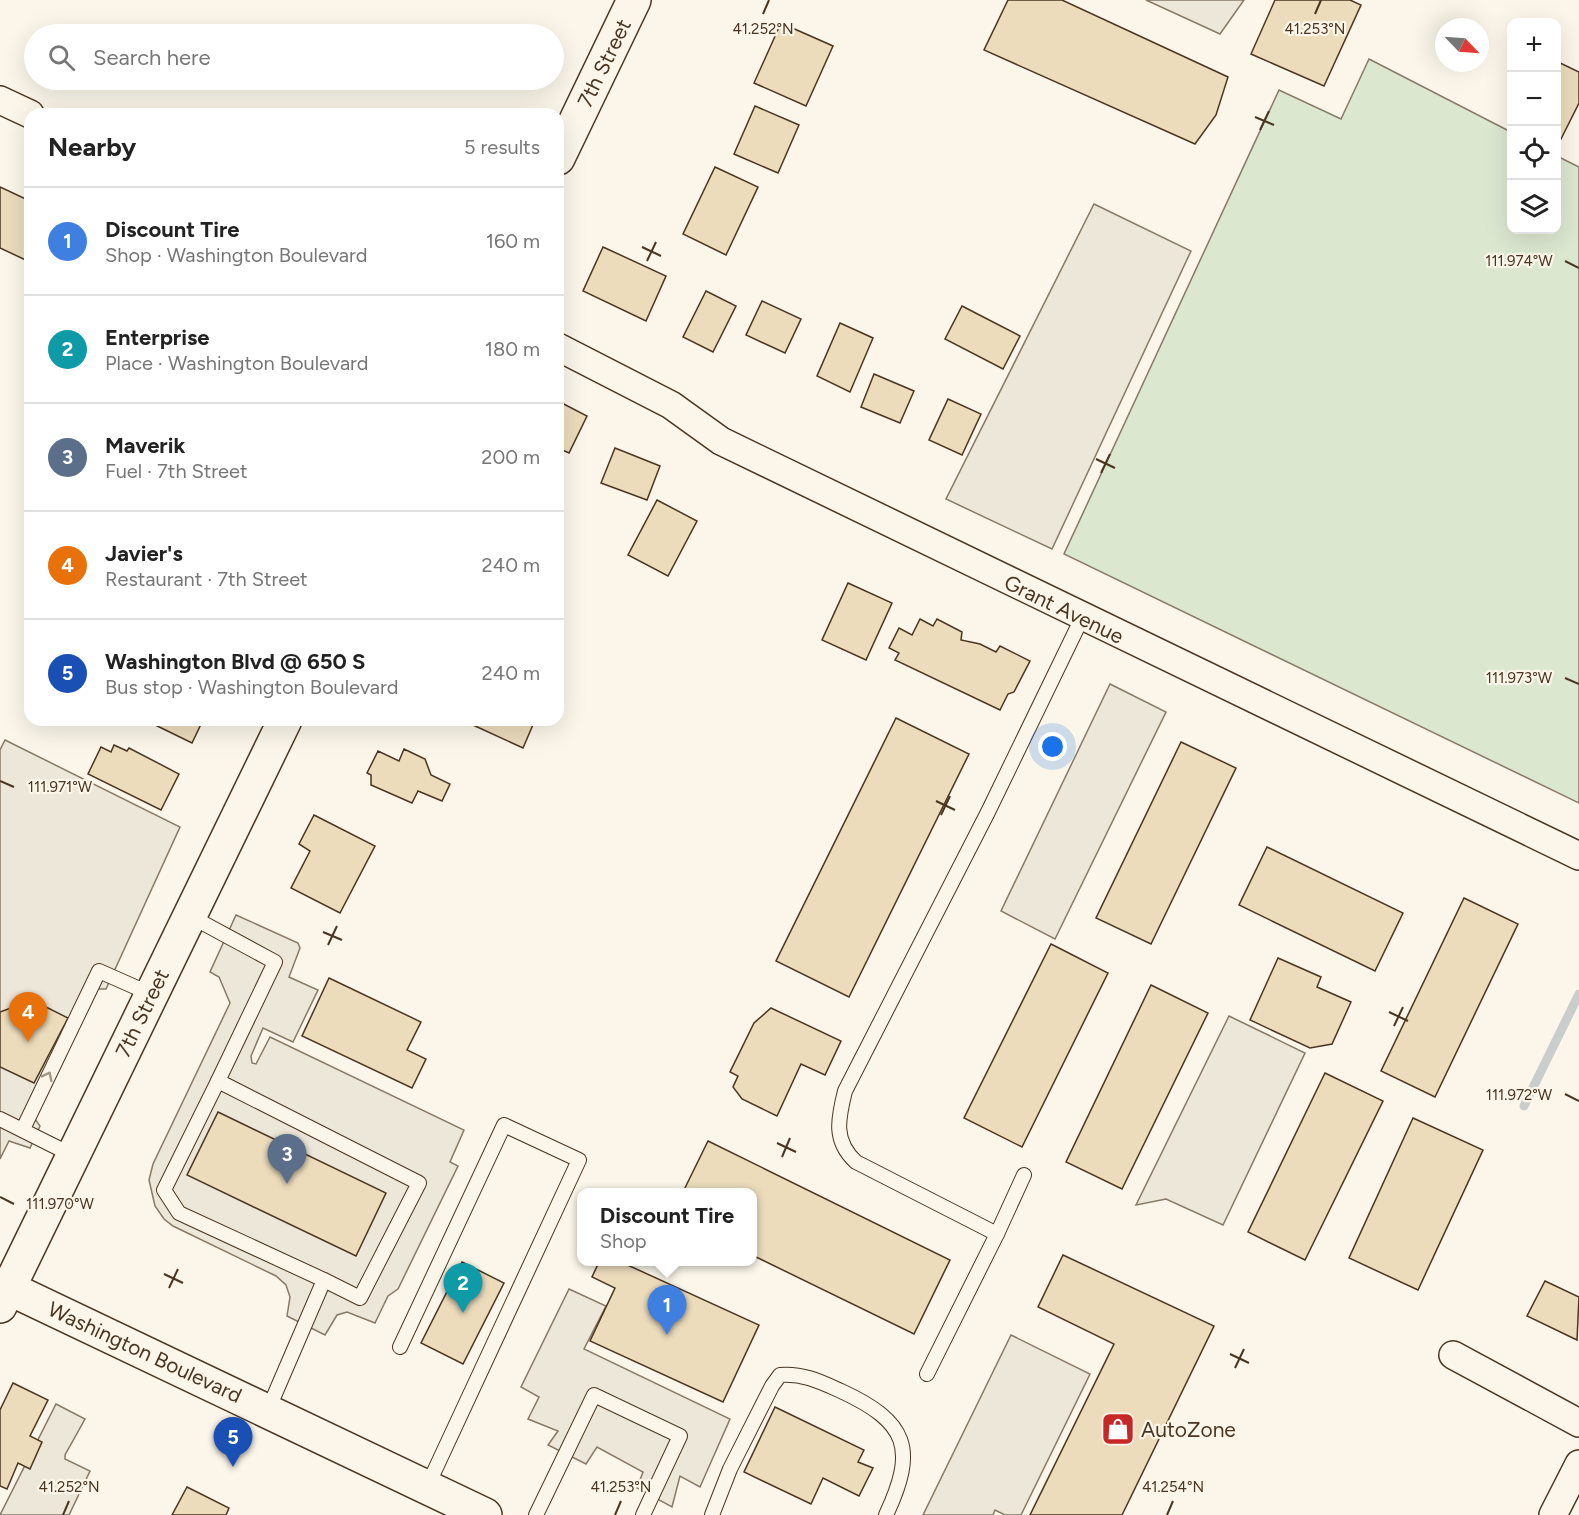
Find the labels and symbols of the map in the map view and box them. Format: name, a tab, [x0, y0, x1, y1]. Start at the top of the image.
street label: 7th Street	[572, 15, 636, 111]
north arrow	[1435, 18, 1489, 72]
text: 41.252°N	[732, 20, 794, 38]
text: 41.253°N	[1285, 20, 1345, 38]
text: 111.974°W	[1485, 252, 1553, 270]
street label: Grant Avenue	[1000, 569, 1128, 649]
text: 111.973°W	[1486, 669, 1553, 687]
your location	[1038, 732, 1067, 761]
text: 111.971°W	[28, 778, 93, 796]
street label: 7th Street	[110, 965, 174, 1061]
pin: 4	[9, 992, 48, 1042]
one-way arrow	[41, 1072, 53, 1083]
text: 111.972°W	[1486, 1086, 1553, 1104]
pin: 3	[268, 1134, 306, 1184]
text: 111.970°W	[26, 1195, 94, 1213]
pin: 2	[444, 1264, 482, 1313]
pin: 1	[648, 1286, 686, 1335]
street label: Washington Boulevard	[44, 1296, 246, 1408]
shop icon: AutoZone	[1100, 1411, 1136, 1447]
place label: AutoZone	[1141, 1417, 1236, 1442]
pin: 5	[214, 1418, 252, 1467]
text: 41.252°N	[38, 1478, 100, 1496]
text: 41.253°N	[591, 1478, 651, 1496]
text: 41.254°N	[1142, 1478, 1204, 1496]

